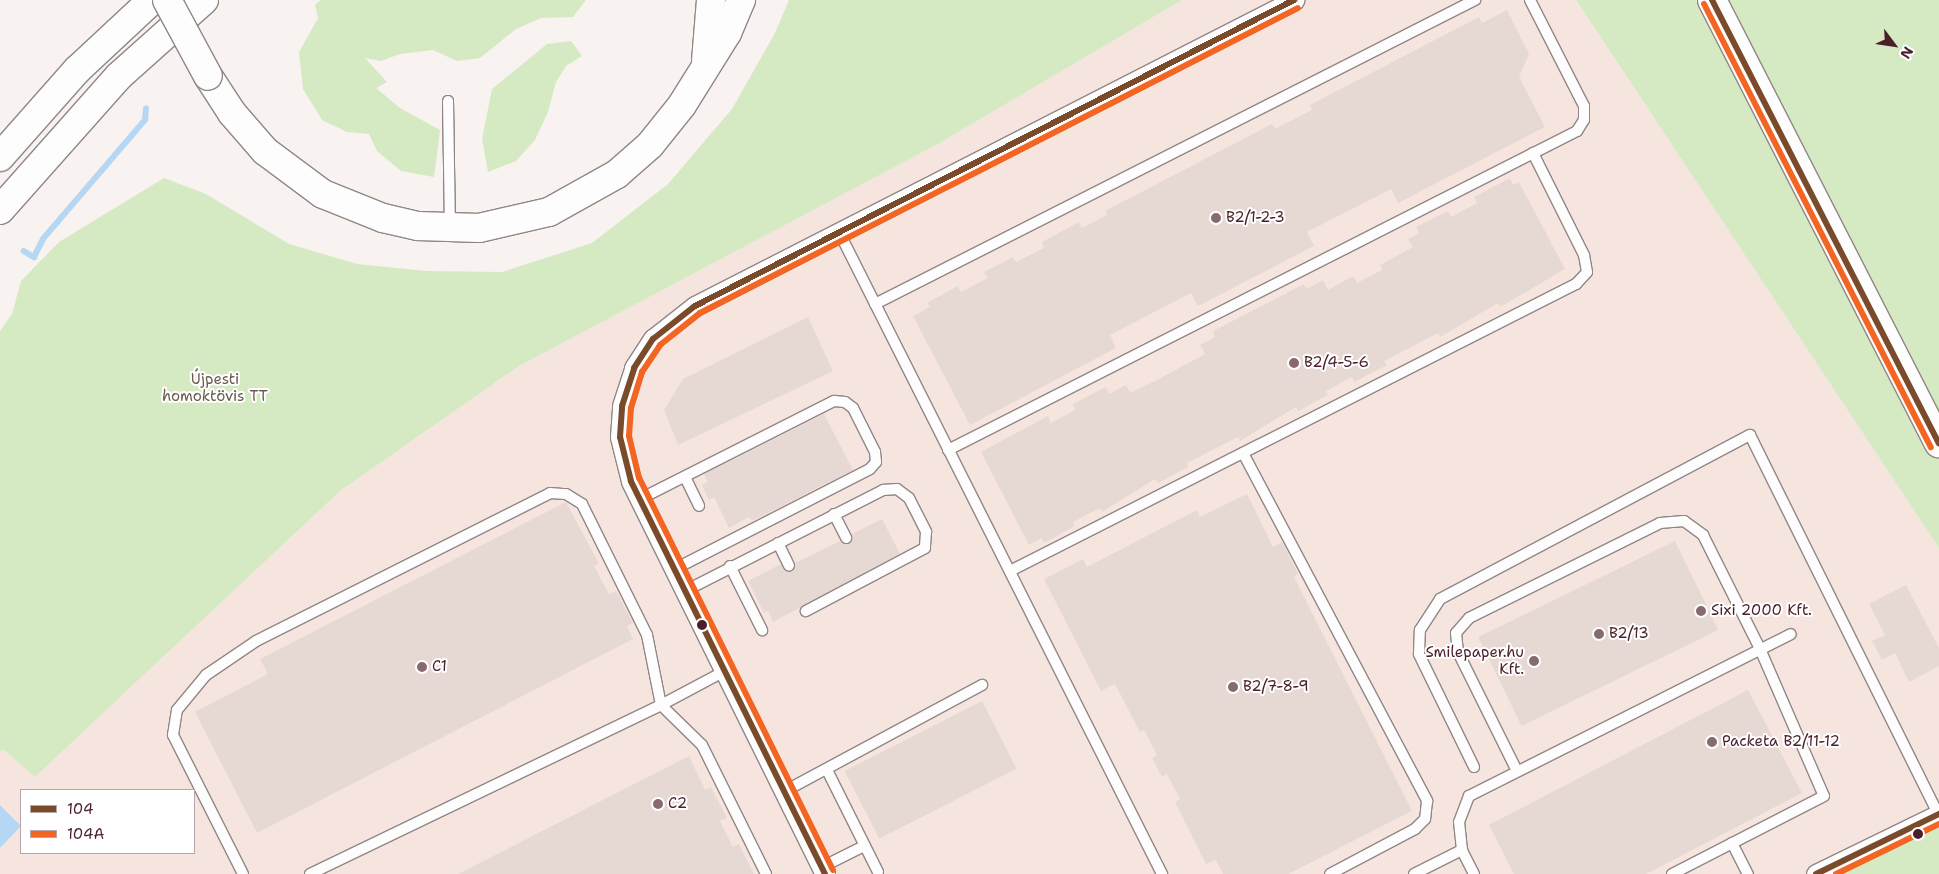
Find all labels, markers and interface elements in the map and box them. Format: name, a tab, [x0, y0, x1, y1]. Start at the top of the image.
north arrow	[1869, 20, 1919, 70]
text: N	[1896, 43, 1917, 62]
place label: B2/1-2-3	[1226, 209, 1285, 227]
marker: B2/1-2-3	[1210, 212, 1222, 224]
place label: B2/4-5-6	[1304, 354, 1369, 372]
marker: B2/4-5-6	[1288, 357, 1300, 369]
park label: Újpesti homoktövis TT	[162, 370, 268, 405]
place label: Sixi 2000 Kft.	[1711, 602, 1812, 620]
marker: Sixi 2000 Kft.	[1695, 605, 1707, 617]
unlabelled marker	[697, 620, 707, 630]
place label: B2/13	[1609, 625, 1649, 643]
marker: B2/13	[1593, 628, 1605, 640]
place label: Smilepaper.hu Kft.	[1425, 643, 1524, 678]
marker: Smilepaper.hu Kft.	[1528, 655, 1540, 667]
place label: C1	[432, 658, 447, 676]
marker: C1	[416, 661, 428, 673]
place label: B2/7-8-9	[1243, 678, 1309, 696]
marker: B2/7-8-9	[1227, 681, 1239, 693]
place label: Packeta B2/11-12	[1722, 733, 1840, 751]
marker: Packeta B2/11-12	[1706, 736, 1718, 748]
legend	[20, 789, 195, 854]
place label: C2	[668, 795, 687, 813]
marker: C2	[652, 798, 664, 810]
text: 104	[67, 799, 93, 819]
text: 104A	[67, 824, 104, 844]
unlabelled marker	[1913, 829, 1923, 839]

